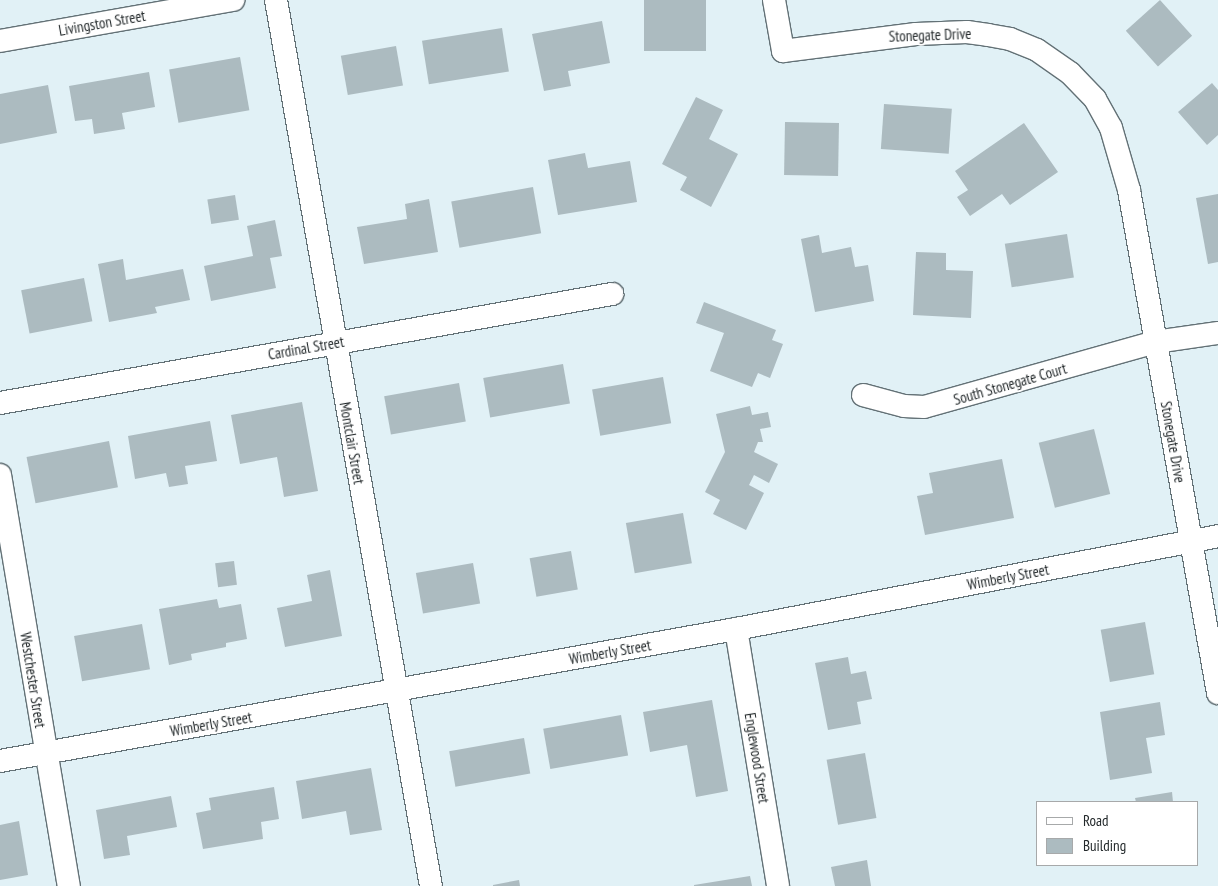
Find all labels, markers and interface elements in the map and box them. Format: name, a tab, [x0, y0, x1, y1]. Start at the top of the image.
street label: Livingston Street	[57, 6, 147, 40]
street label: Stonegate Drive	[888, 25, 972, 45]
street label: Cardinal Street	[267, 332, 345, 364]
street label: South Stonegate Court	[951, 359, 1069, 409]
street label: Stonegate Drive	[1157, 400, 1189, 484]
street label: Montclair Street	[336, 401, 368, 485]
street label: Wimberly Street	[965, 560, 1051, 594]
street label: Westchester Street	[17, 631, 49, 729]
street label: Wimberly Street	[567, 636, 653, 668]
street label: Wimberly Street	[168, 708, 254, 740]
street label: Englewood Street	[741, 711, 773, 805]
legend	[1036, 801, 1198, 866]
text: Road	[1083, 811, 1109, 830]
text: Building	[1083, 836, 1126, 855]

